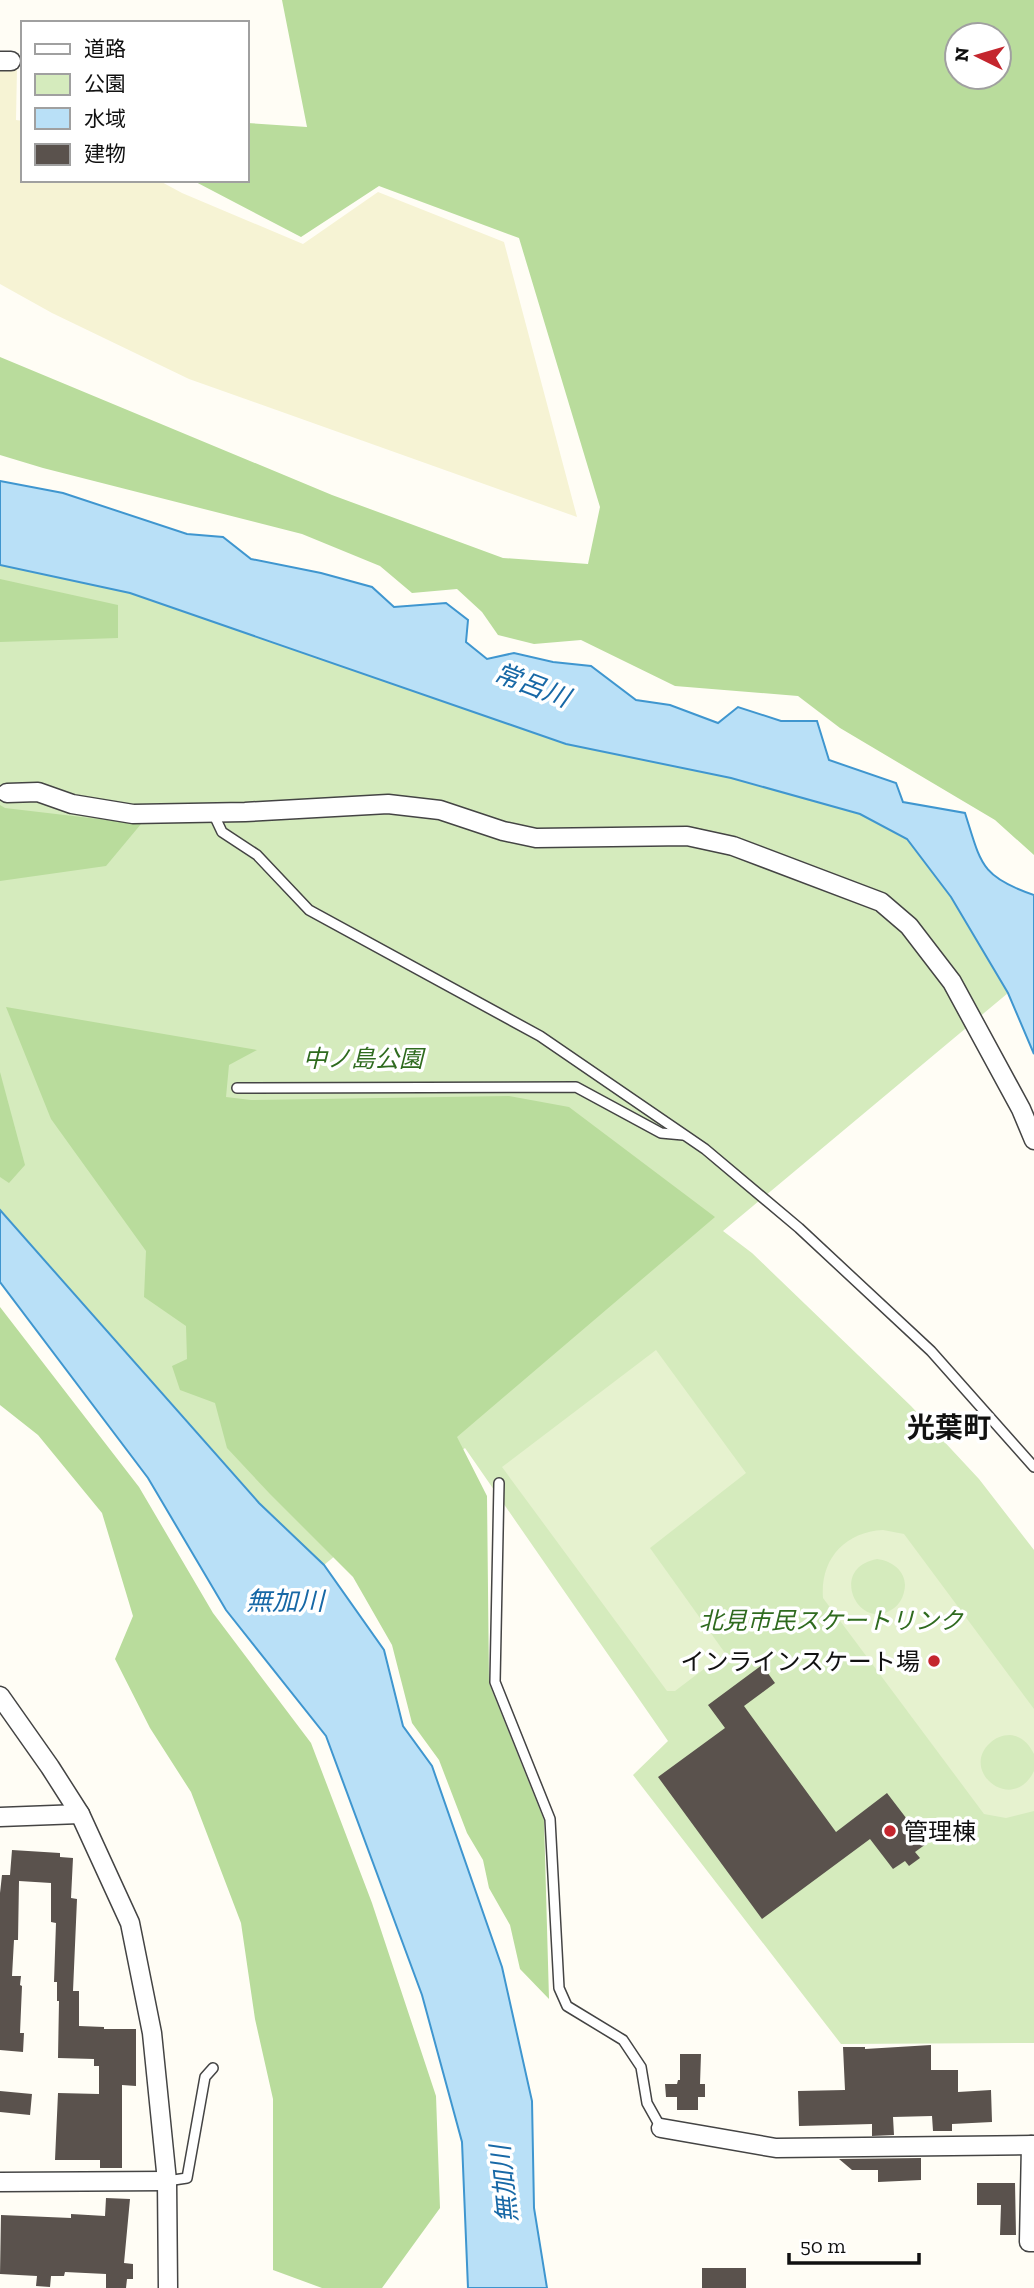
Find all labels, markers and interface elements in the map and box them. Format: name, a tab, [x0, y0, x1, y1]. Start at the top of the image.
legend	[21, 21, 248, 182]
north arrow	[943, 21, 1013, 91]
text: 道路	[84, 36, 126, 61]
text: N	[949, 46, 974, 63]
text: 公園	[84, 71, 126, 96]
text: 水域	[84, 106, 126, 131]
text: 建物	[84, 141, 126, 166]
water label: 常呂川	[490, 656, 577, 715]
park label: 中ノ島公園	[303, 1044, 426, 1073]
district label: 光葉町	[907, 1411, 991, 1444]
water label: 無加川	[246, 1585, 327, 1617]
park label: 北見市民スケートリンク	[699, 1606, 964, 1635]
place label: インラインスケート場	[680, 1647, 920, 1676]
marker: インラインスケート場	[926, 1653, 942, 1669]
place label: 管理棟	[904, 1817, 976, 1846]
marker: 管理棟	[882, 1823, 898, 1839]
water label: 無加川	[484, 2141, 524, 2224]
scale bar	[789, 2222, 918, 2266]
text: 50 m	[800, 2233, 846, 2258]

